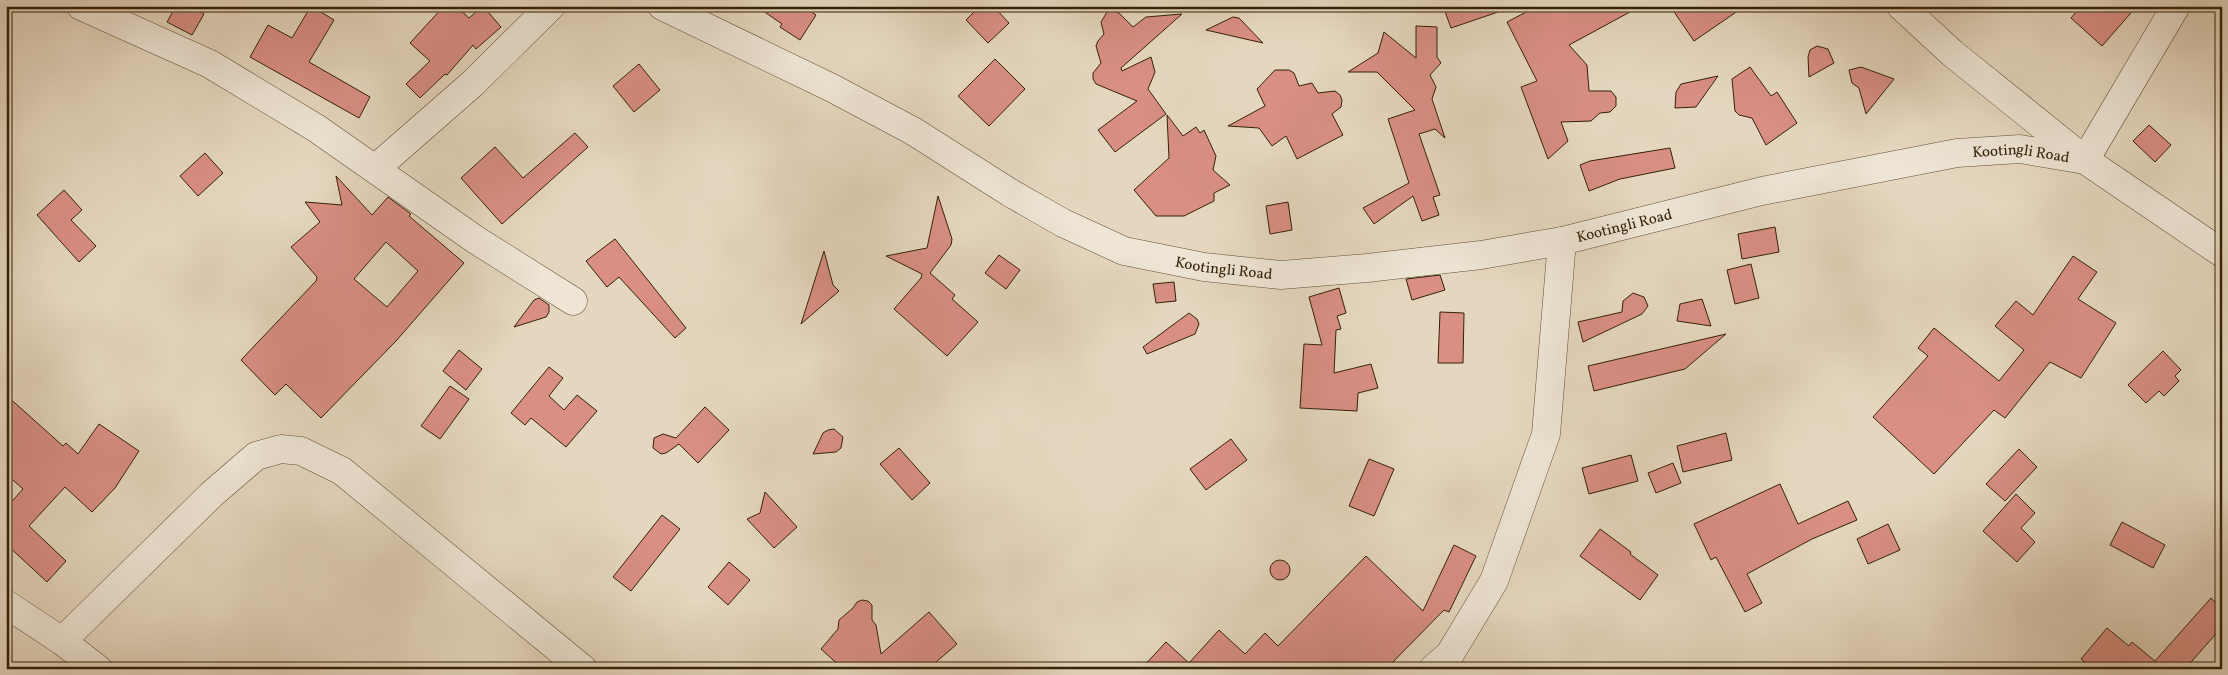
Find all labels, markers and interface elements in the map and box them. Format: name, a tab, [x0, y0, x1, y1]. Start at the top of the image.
street label: Kootingli Road	[1972, 140, 2071, 169]
street label: Kootingli Road	[1575, 205, 1675, 249]
street label: Kootingli Road	[1173, 252, 1273, 286]

